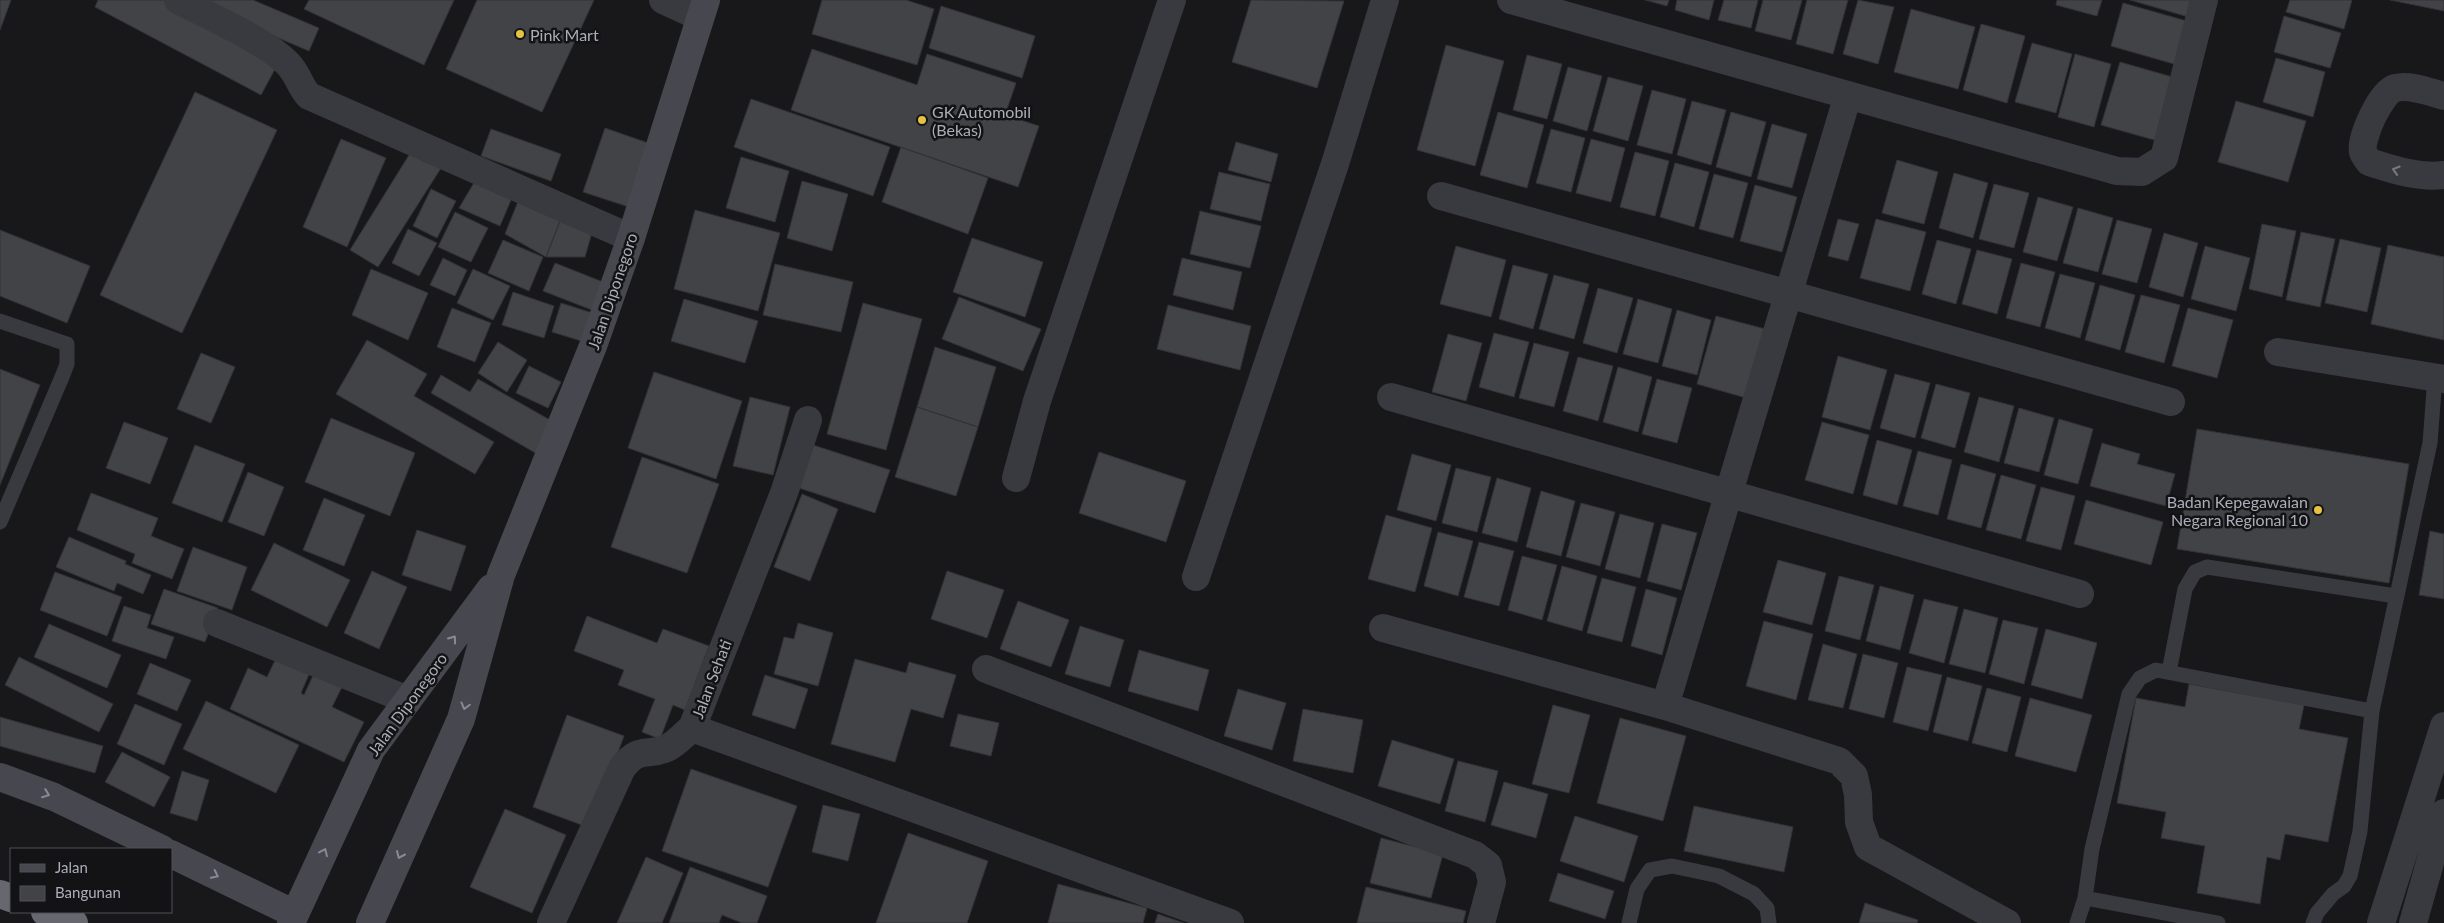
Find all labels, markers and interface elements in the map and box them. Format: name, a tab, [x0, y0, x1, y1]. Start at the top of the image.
place label: Pink Mart	[530, 25, 599, 44]
marker: Pink Mart	[514, 28, 526, 40]
place label: GK Automobil (Bekas)	[932, 102, 1031, 139]
marker: GK Automobil (Bekas)	[916, 114, 928, 126]
one-way arrow	[2392, 166, 2401, 176]
street label: Jalan Diponegoro	[583, 230, 641, 352]
place label: Badan Kepegawaian Negara Regional 10	[2167, 492, 2308, 529]
marker: Badan Kepegawaian Negara Regional 10	[2312, 504, 2324, 516]
one-way arrow	[448, 636, 456, 645]
street label: Jalan Sehati	[687, 637, 735, 721]
street label: Jalan Diponegoro	[363, 649, 451, 759]
one-way arrow	[460, 702, 470, 710]
one-way arrow	[41, 788, 49, 798]
legend	[10, 848, 172, 913]
one-way arrow	[318, 848, 329, 857]
one-way arrow	[396, 850, 407, 859]
text: Jalan	[55, 858, 88, 876]
one-way arrow	[210, 869, 219, 879]
text: Bangunan	[55, 883, 121, 901]

